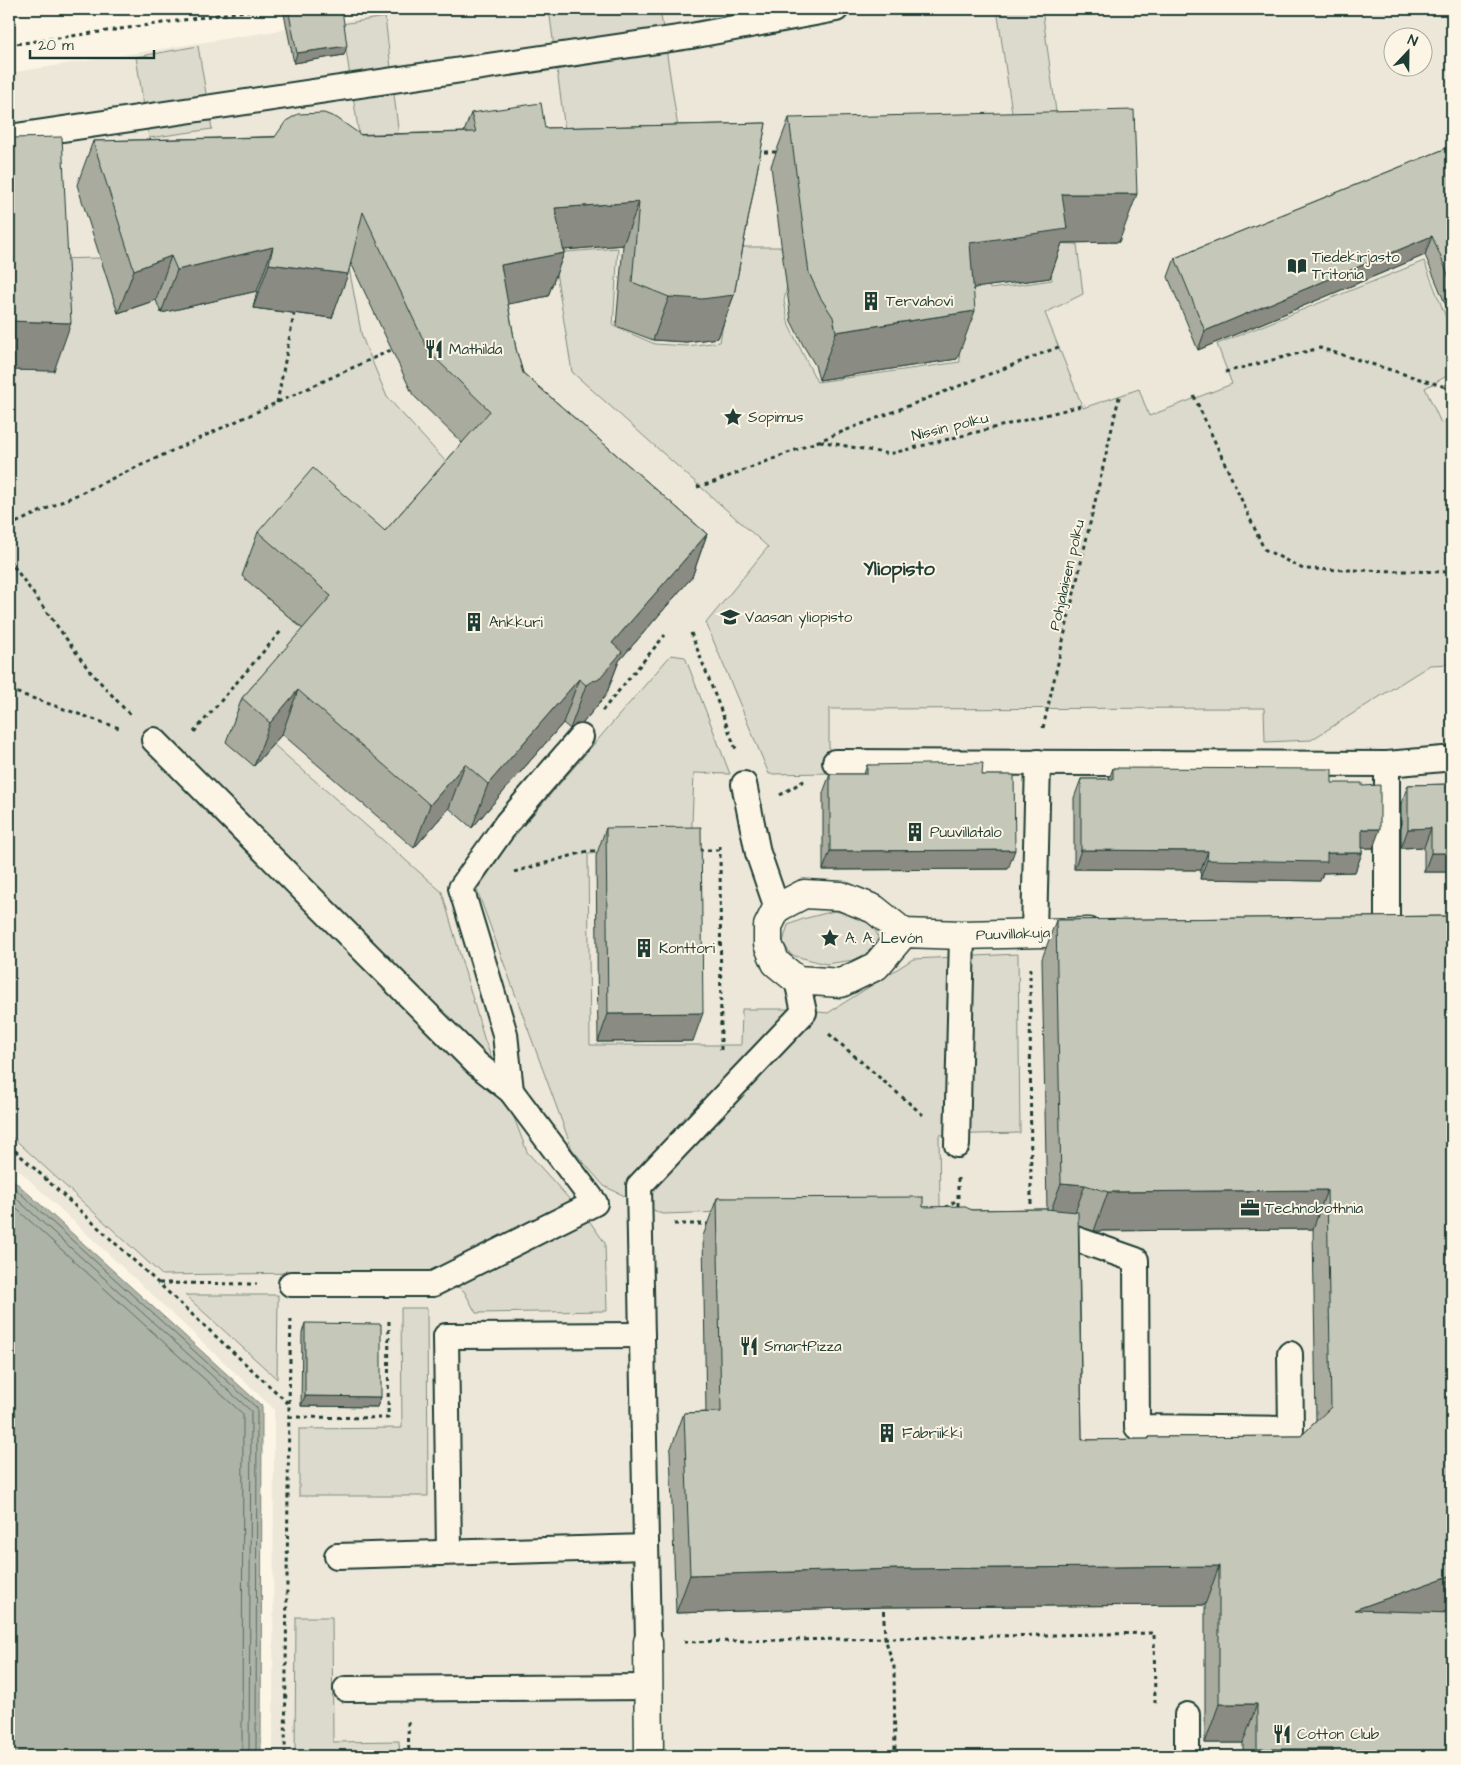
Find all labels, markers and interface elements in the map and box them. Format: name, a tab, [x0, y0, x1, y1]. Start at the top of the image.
scale bar	[30, 28, 154, 60]
north arrow	[1384, 28, 1434, 78]
text: N	[1405, 30, 1421, 52]
text: 20 m	[38, 35, 74, 56]
place label: Tiedekirjasto Tritonia	[1312, 247, 1400, 285]
library icon: Tiedekirjasto Tritonia	[1286, 255, 1308, 277]
building icon: Tervahovi	[860, 290, 882, 312]
place label: Tervahovi	[886, 291, 954, 312]
restaurant icon: Mathilda	[423, 338, 445, 360]
place label: Mathilda	[449, 339, 503, 360]
place icon: Sopimus	[722, 406, 744, 428]
place label: Sopimus	[748, 407, 804, 428]
street label: Nissin polku	[909, 407, 991, 447]
street label: Pohjalaisen polku	[1044, 517, 1090, 632]
district label: Yliopisto	[863, 555, 936, 583]
school or university icon: Vaasan yliopisto	[719, 606, 741, 628]
place label: Vaasan yliopisto	[745, 607, 853, 629]
building icon: Ankkuri	[463, 611, 485, 633]
place label: Ankkuri	[489, 612, 543, 633]
building icon: Puuvillatalo	[904, 821, 926, 843]
place label: Puuvillatalo	[930, 822, 1002, 843]
street label: Puuvillakuja	[975, 922, 1051, 946]
place icon: A. A. Levón	[819, 927, 841, 949]
place label: A. A. Levón	[845, 928, 923, 949]
building icon: Konttori	[633, 937, 655, 959]
place label: Konttori	[659, 938, 716, 959]
office icon: Technobothnia	[1239, 1197, 1261, 1219]
place label: Technobothnia	[1265, 1198, 1363, 1219]
restaurant icon: SmartPizza	[738, 1335, 760, 1357]
place label: SmartPizza	[764, 1336, 842, 1357]
building icon: Fabriikki	[876, 1422, 898, 1444]
place label: Fabriikki	[902, 1423, 963, 1444]
restaurant icon: Cotton Club	[1271, 1723, 1293, 1745]
place label: Cotton Club	[1297, 1724, 1380, 1745]

